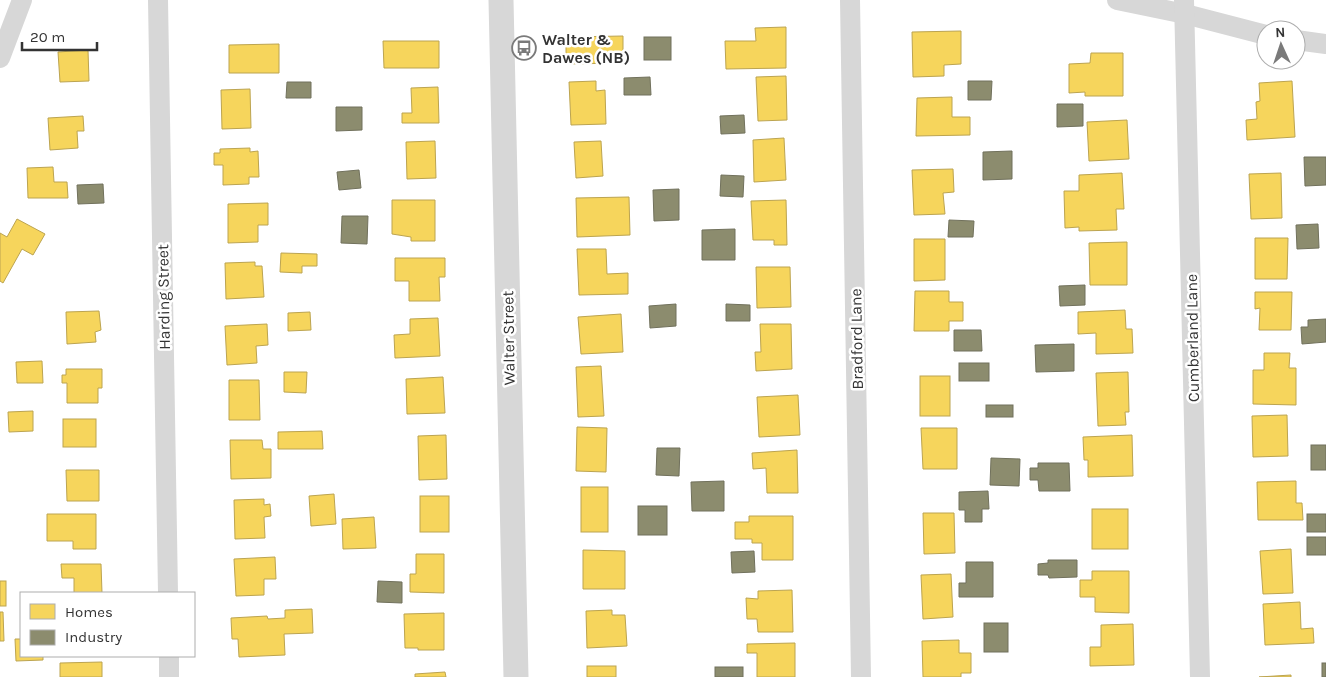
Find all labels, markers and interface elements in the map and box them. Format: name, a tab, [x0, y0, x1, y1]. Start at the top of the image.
scale bar	[22, 20, 98, 52]
north arrow	[1256, 20, 1306, 70]
text: N	[1275, 24, 1286, 41]
text: 20 m	[30, 28, 65, 46]
place label: Walter & Dawes (NB)	[542, 30, 630, 67]
bus stop icon: Walter & Dawes (NB)	[511, 35, 537, 61]
street label: Harding Street	[153, 244, 174, 350]
street label: Cumberland Lane	[1182, 274, 1203, 402]
street label: Bradford Lane	[846, 288, 867, 390]
street label: Walter Street	[498, 290, 519, 386]
legend	[20, 592, 195, 657]
text: Homes	[65, 603, 113, 621]
text: Industry	[65, 628, 122, 646]

